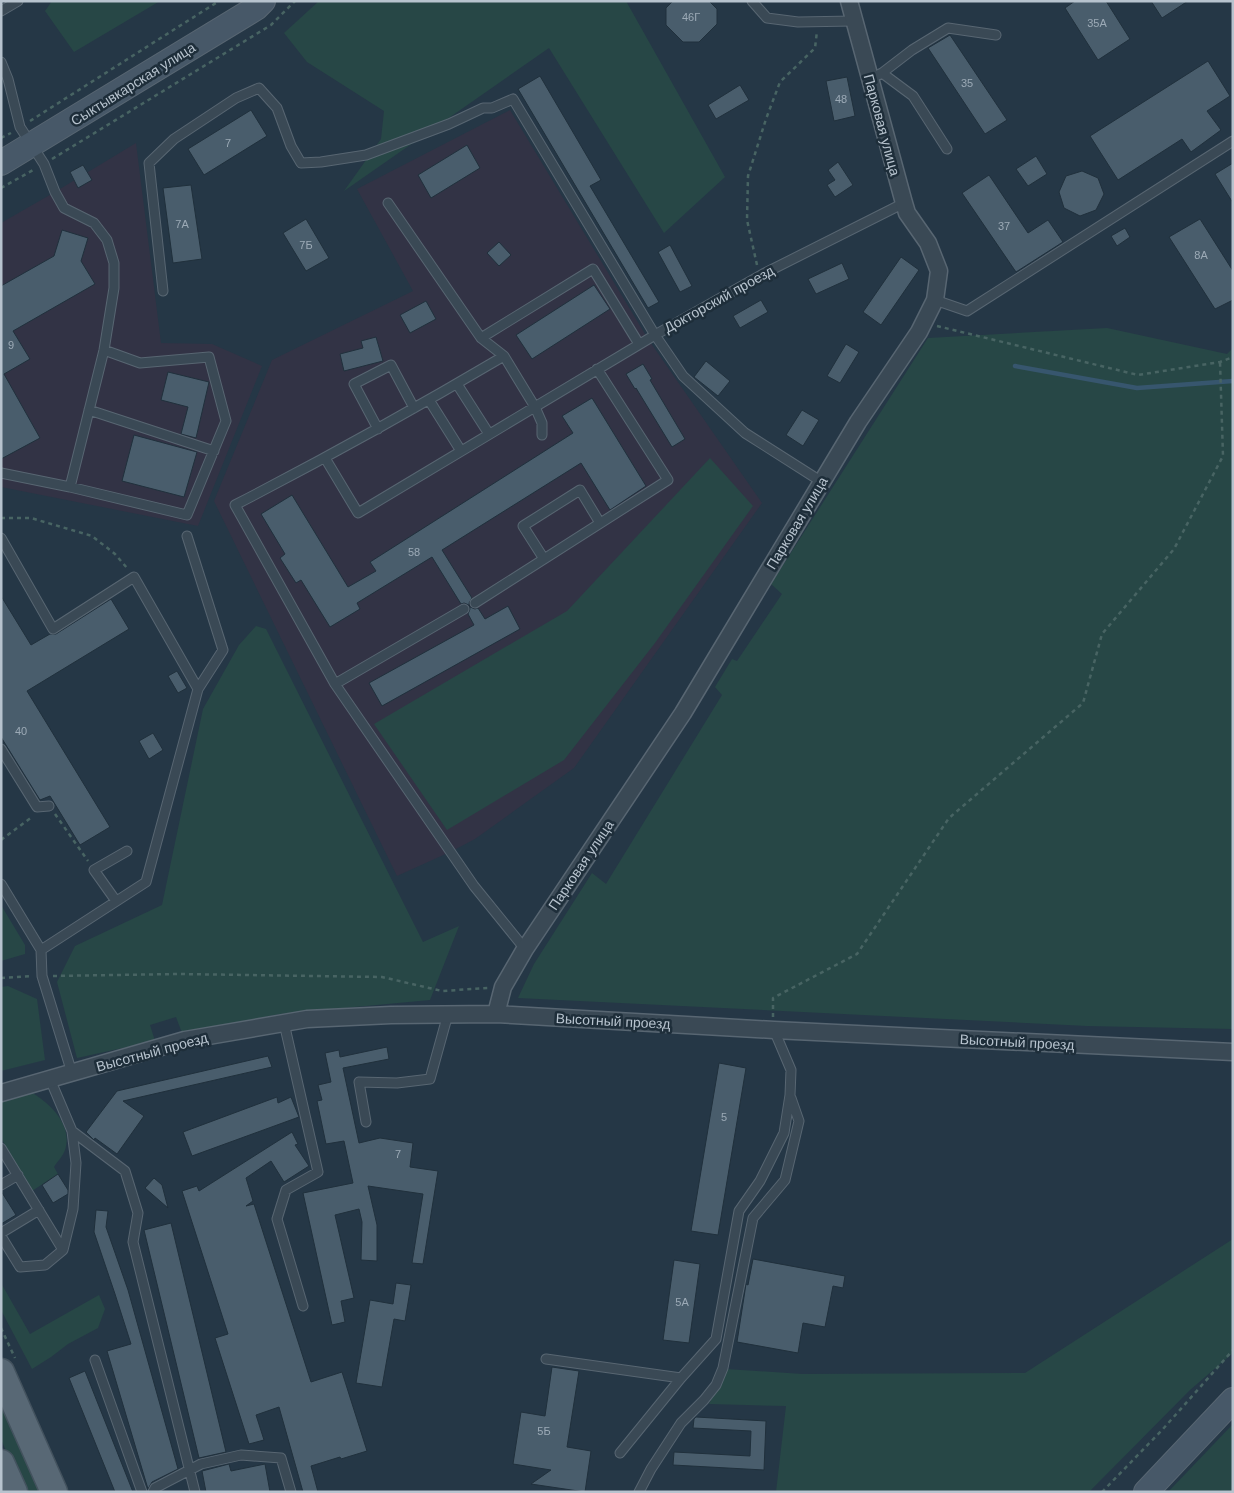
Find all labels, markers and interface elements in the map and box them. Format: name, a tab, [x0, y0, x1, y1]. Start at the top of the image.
house number: 46Г	[682, 11, 700, 23]
house number: 35А	[1087, 17, 1107, 29]
street label: Сыктывкарская улица	[68, 39, 198, 129]
street label: Парковая улица	[861, 72, 903, 178]
house number: 35	[961, 77, 973, 89]
house number: 48	[835, 93, 847, 105]
house number: 7	[225, 137, 231, 149]
house number: 7А	[175, 218, 189, 230]
house number: 37	[998, 220, 1010, 232]
house number: 7Б	[299, 239, 313, 251]
house number: 8А	[1194, 249, 1208, 261]
street label: Докторский проезд	[661, 262, 777, 336]
house number: 9	[8, 339, 14, 351]
street label: Парковая улица	[763, 474, 831, 572]
house number: 58	[408, 546, 420, 558]
house number: 40	[15, 725, 27, 737]
street label: Парковая улица	[545, 817, 617, 913]
street label: Высотный проезд	[555, 1010, 671, 1032]
street label: Высотный проезд	[94, 1029, 210, 1075]
street label: Высотный проезд	[959, 1031, 1075, 1053]
house number: 5	[721, 1111, 727, 1123]
house number: 7	[395, 1148, 401, 1160]
house number: 5А	[675, 1296, 689, 1308]
house number: 5Б	[537, 1425, 551, 1437]

